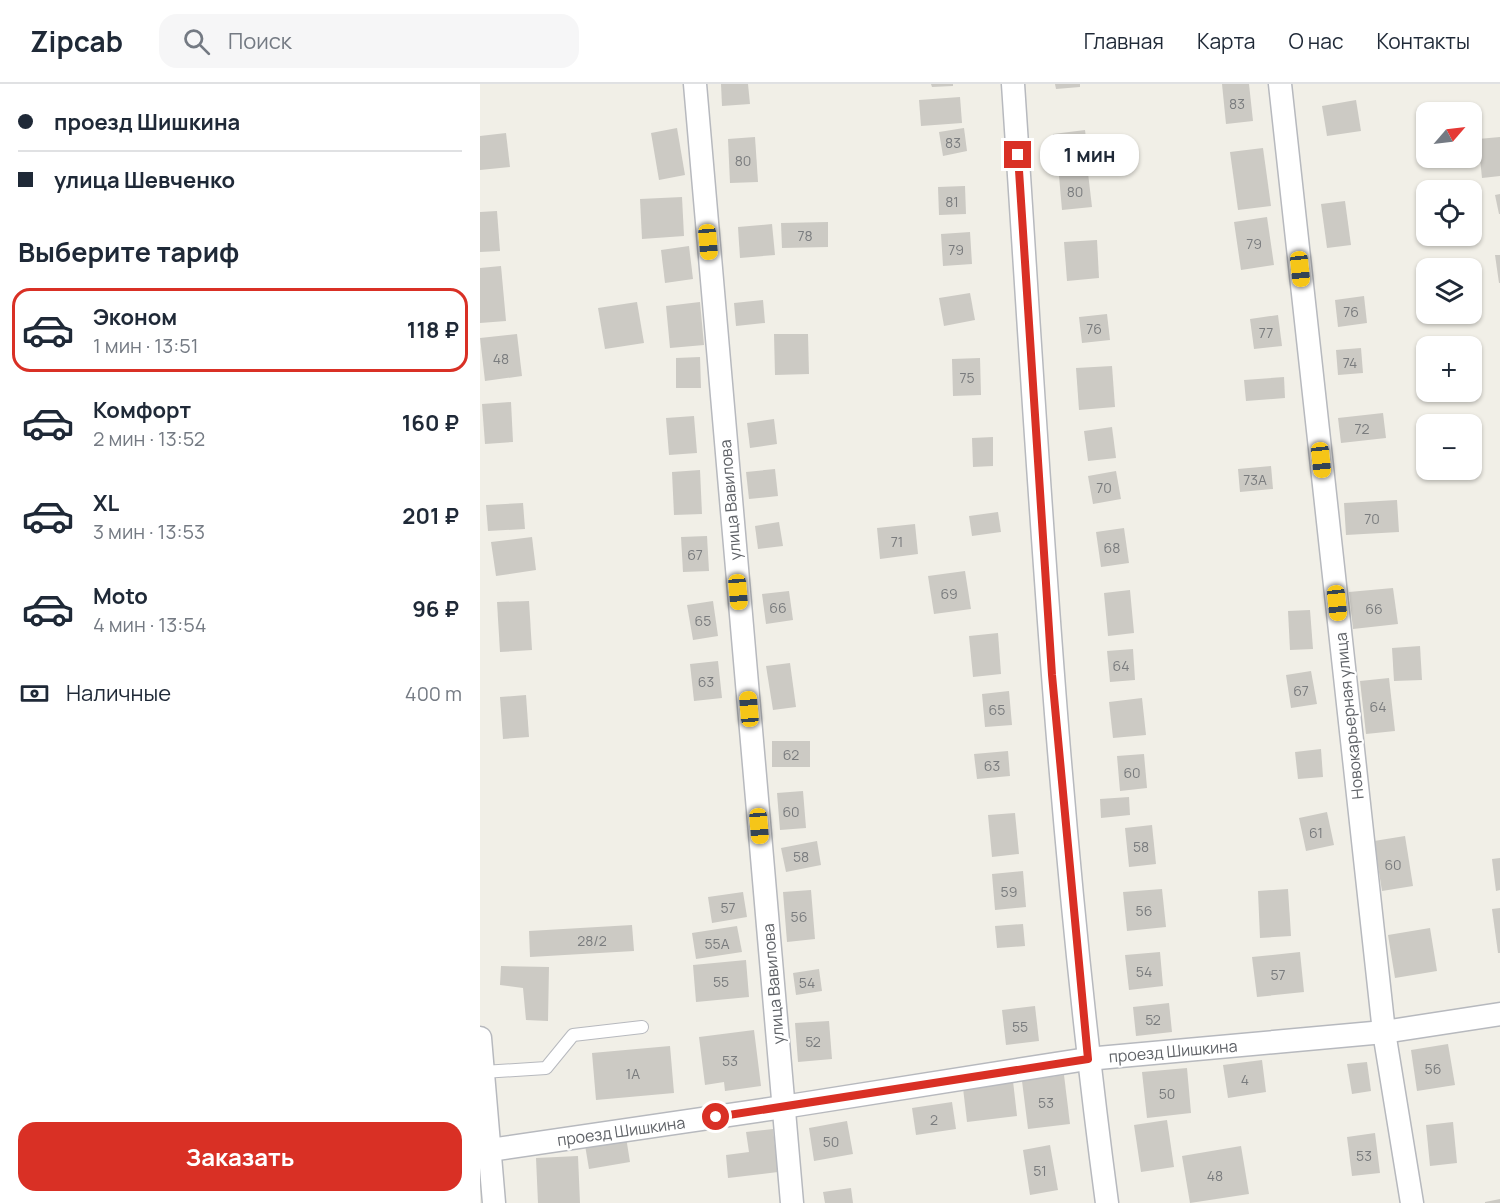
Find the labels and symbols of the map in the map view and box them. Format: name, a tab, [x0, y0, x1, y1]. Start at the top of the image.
house number: 83	[1229, 94, 1245, 113]
north arrow	[1416, 102, 1482, 168]
house number: 83	[945, 133, 961, 152]
callout: 1 мин	[1039, 134, 1138, 176]
route end	[1004, 141, 1031, 168]
house number: 80	[735, 151, 751, 170]
house number: 80	[1067, 182, 1083, 201]
house number: 81	[945, 192, 959, 211]
car	[697, 223, 719, 261]
house number: 78	[797, 226, 813, 245]
house number: 79	[1246, 234, 1262, 253]
house number: 79	[948, 240, 964, 259]
car	[1289, 250, 1311, 288]
house number: 76	[1343, 302, 1359, 321]
house number: 76	[1086, 319, 1102, 338]
house number: 77	[1259, 323, 1273, 342]
house number: 48	[493, 349, 509, 368]
house number: 74	[1343, 353, 1357, 372]
house number: 75	[959, 368, 975, 387]
house number: 72	[1354, 419, 1370, 438]
street label: улица Вавилова	[714, 439, 746, 561]
car	[1310, 441, 1332, 479]
house number: 73А	[1243, 470, 1267, 489]
house number: 70	[1096, 478, 1112, 497]
house number: 70	[1364, 509, 1380, 528]
house number: 71	[891, 532, 903, 551]
house number: 68	[1104, 538, 1120, 557]
house number: 67	[687, 545, 703, 564]
car	[727, 573, 749, 611]
house number: 69	[940, 584, 958, 603]
car	[1326, 584, 1348, 622]
house number: 66	[769, 598, 787, 617]
house number: 66	[1365, 599, 1383, 618]
house number: 65	[695, 611, 711, 630]
street label: Новокарьерная улица	[1329, 631, 1369, 801]
house number: 64	[1113, 656, 1129, 675]
house number: 63	[698, 672, 714, 691]
house number: 67	[1293, 681, 1309, 700]
car	[738, 690, 760, 728]
house number: 64	[1370, 697, 1386, 716]
house number: 65	[989, 700, 1005, 719]
house number: 62	[783, 745, 799, 764]
house number: 63	[984, 756, 1000, 775]
house number: 60	[1123, 763, 1141, 782]
house number: 60	[782, 802, 800, 821]
car	[748, 807, 770, 845]
house number: 61	[1309, 823, 1323, 842]
house number: 58	[1133, 837, 1149, 856]
house number: 58	[793, 847, 809, 866]
house number: 60	[1384, 855, 1402, 874]
house number: 59	[1001, 882, 1017, 901]
house number: 57	[720, 898, 736, 917]
house number: 56	[1136, 901, 1152, 920]
house number: 56	[791, 907, 807, 926]
street label: улица Вавилова	[757, 923, 789, 1045]
house number: 28/2	[577, 931, 607, 950]
house number: 55А	[704, 934, 730, 953]
house number: 54	[1136, 962, 1152, 981]
house number: 57	[1270, 965, 1286, 984]
house number: 55	[713, 972, 729, 991]
house number: 54	[799, 973, 815, 992]
house number: 52	[1145, 1010, 1161, 1029]
house number: 55	[1012, 1017, 1028, 1036]
house number: 52	[805, 1032, 821, 1051]
street label: проезд Шишкина	[1108, 1034, 1238, 1068]
house number: 53	[722, 1051, 738, 1070]
house number: 56	[1425, 1059, 1441, 1078]
house number: 1А	[626, 1064, 640, 1083]
house number: 4	[1241, 1070, 1249, 1089]
house number: 50	[1159, 1084, 1175, 1103]
house number: 53	[1038, 1093, 1054, 1112]
route start	[702, 1103, 729, 1130]
house number: 2	[930, 1110, 938, 1129]
street label: проезд Шишкина	[556, 1111, 686, 1151]
house number: 50	[823, 1132, 839, 1151]
house number: 53	[1356, 1146, 1372, 1165]
house number: 51	[1033, 1161, 1047, 1180]
house number: 48	[1207, 1166, 1223, 1185]

